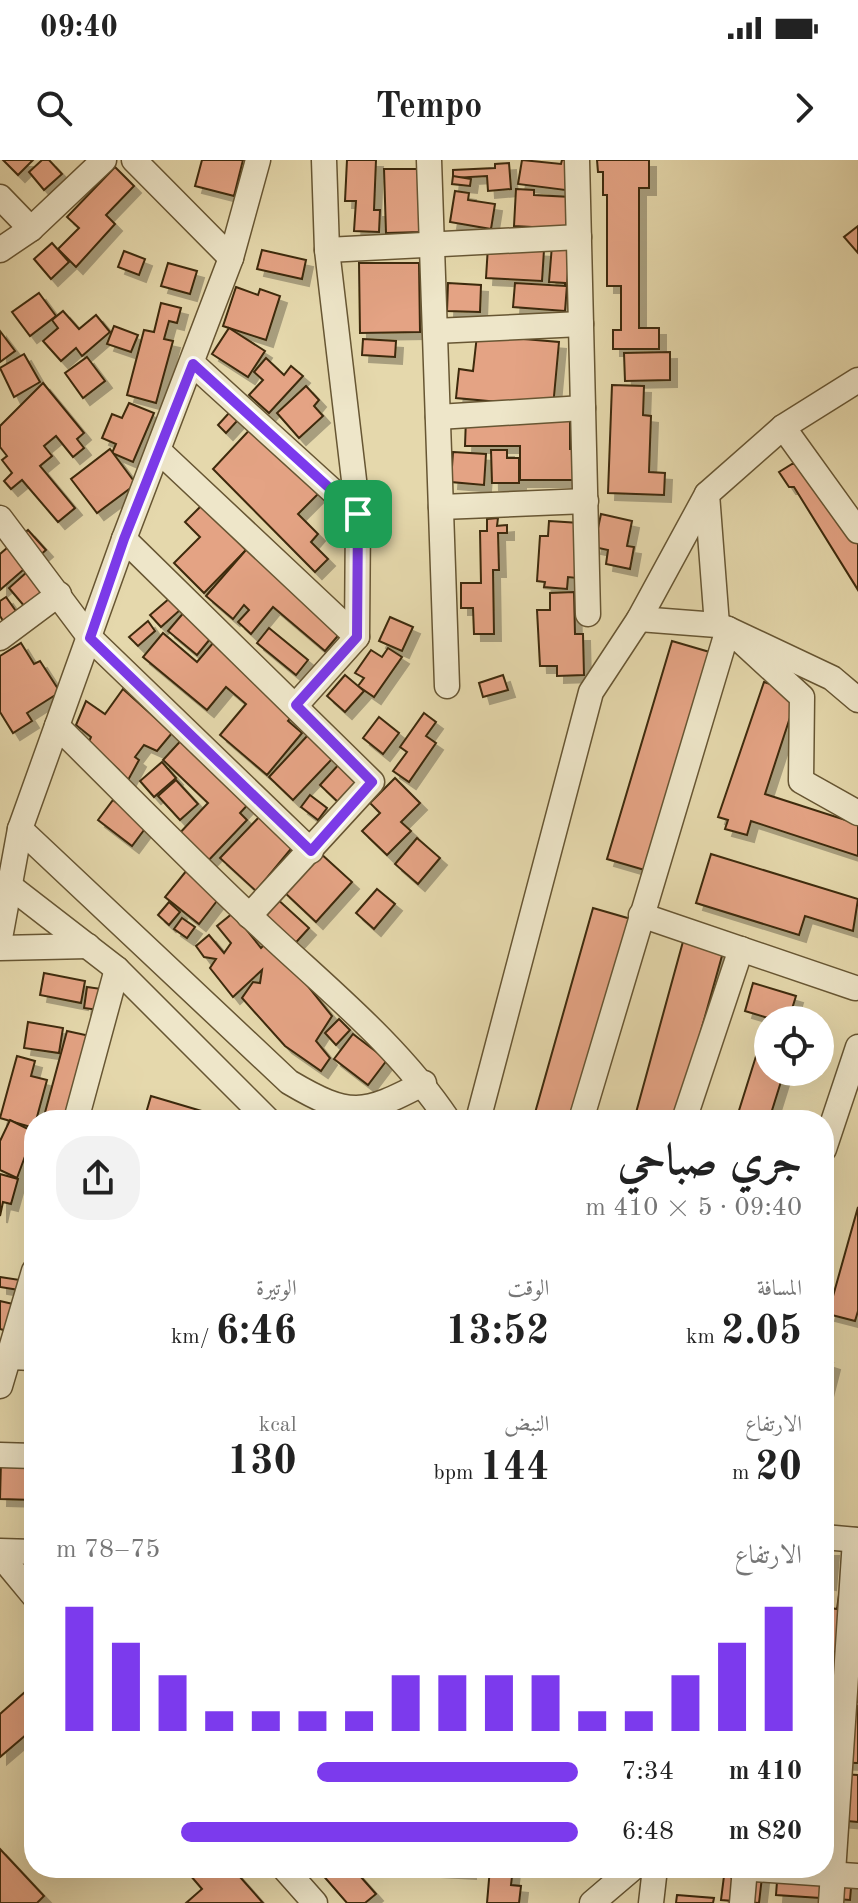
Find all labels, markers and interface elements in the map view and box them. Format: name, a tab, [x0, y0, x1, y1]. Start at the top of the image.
text: 09:40	[40, 13, 118, 43]
icon: search	[32, 86, 76, 130]
icon: forward	[782, 86, 826, 130]
text: Tempo	[376, 90, 483, 126]
pin	[324, 480, 392, 548]
icon: arrive	[336, 492, 380, 536]
map controls	[754, 1006, 834, 1086]
button: locate	[754, 1006, 834, 1086]
button: share	[56, 1136, 140, 1220]
text: جري صباحي	[618, 1140, 802, 1184]
text: 09:40 · 5 × 410 m	[585, 1195, 802, 1221]
text: الوتيرة	[256, 1278, 297, 1300]
text: الوقت	[507, 1278, 549, 1300]
text: المسافة	[757, 1278, 802, 1300]
text: 6:46	[216, 1313, 297, 1353]
text: 13:52	[445, 1313, 549, 1353]
text: 2.05	[721, 1313, 802, 1353]
text: /km	[171, 1326, 216, 1348]
text: km	[686, 1326, 721, 1348]
text: kcal	[259, 1414, 297, 1436]
text: النبض	[504, 1414, 549, 1436]
text: الارتفاع	[745, 1414, 802, 1436]
text: 130	[227, 1443, 297, 1483]
text: 144	[480, 1449, 549, 1489]
text: 20	[756, 1449, 802, 1489]
text: bpm	[433, 1462, 480, 1484]
text: m	[732, 1462, 756, 1484]
text: 75–78 m	[56, 1537, 160, 1563]
text: الارتفاع	[735, 1543, 802, 1569]
text: 7:34	[621, 1759, 674, 1785]
text: 410 m	[729, 1759, 802, 1785]
text: 6:48	[621, 1819, 674, 1845]
text: 820 m	[729, 1819, 802, 1845]

